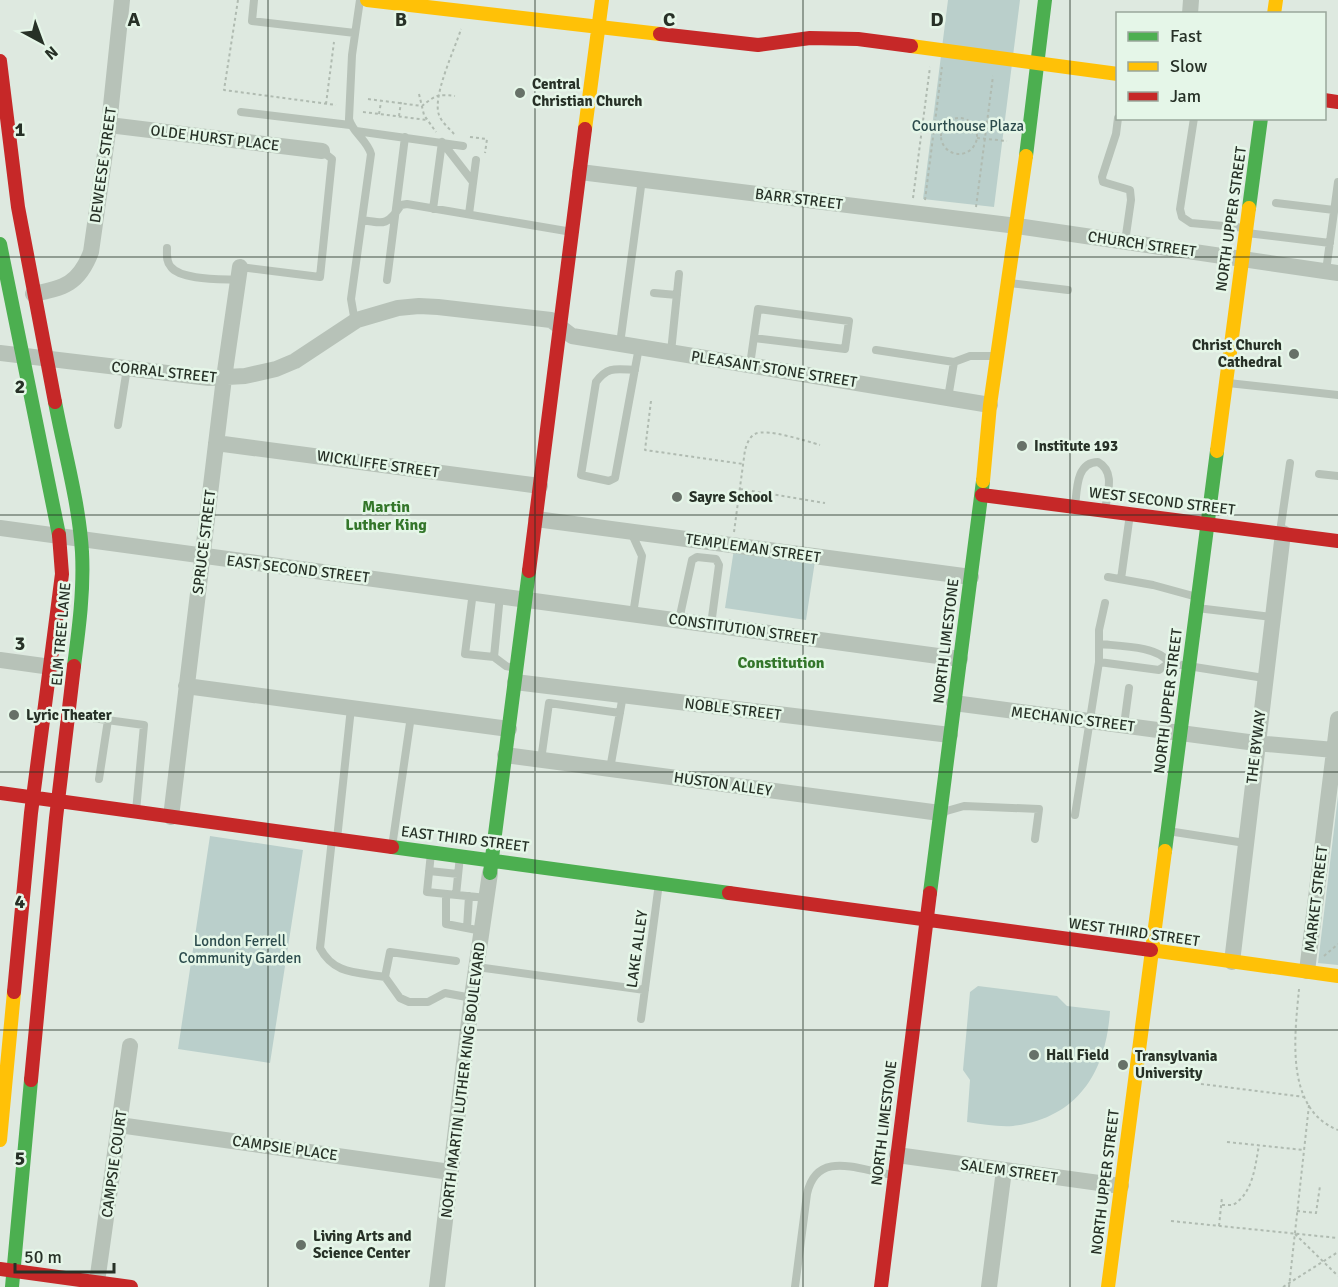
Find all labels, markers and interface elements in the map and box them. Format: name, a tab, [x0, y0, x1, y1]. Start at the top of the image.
text: A	[128, 7, 141, 32]
text: B	[395, 7, 407, 32]
text: C	[663, 7, 675, 32]
text: D	[930, 7, 944, 32]
north arrow	[12, 12, 72, 72]
legend	[1116, 12, 1326, 120]
text: Fast	[1170, 25, 1202, 47]
text: N	[40, 41, 62, 64]
text: Slow	[1170, 55, 1207, 77]
place label: Central Christian Church	[532, 75, 642, 110]
text: Jam	[1170, 85, 1201, 107]
marker: Central Christian Church	[513, 86, 527, 100]
street label: DEWEESE STREET	[86, 105, 120, 224]
text: 1	[15, 117, 26, 142]
park label: Courthouse Plaza	[912, 117, 1024, 135]
street label: OLDE HURST PLACE	[150, 121, 280, 155]
street label: NORTH UPPER STREET	[1212, 145, 1250, 293]
street label: BARR STREET	[754, 185, 845, 213]
street label: CHURCH STREET	[1087, 227, 1198, 261]
place label: Christ Church Cathedral	[1192, 336, 1282, 371]
street label: PLEASANT STONE STREET	[690, 347, 859, 391]
marker: Christ Church Cathedral	[1287, 347, 1301, 361]
street label: CORRAL STREET	[111, 358, 218, 387]
text: 2	[15, 374, 25, 399]
place label: Institute 193	[1034, 437, 1118, 455]
marker: Institute 193	[1015, 439, 1029, 453]
street label: WICKLIFFE STREET	[316, 447, 441, 482]
street label: WEST SECOND STREET	[1088, 483, 1237, 519]
street label: SPRUCE STREET	[189, 488, 219, 595]
place label: Sayre School	[689, 488, 773, 506]
marker: Sayre School	[670, 490, 684, 504]
district label: Martin Luther King	[345, 497, 427, 535]
street label: TEMPLEMAN STREET	[684, 530, 822, 566]
street label: EAST SECOND STREET	[226, 551, 371, 587]
street label: NORTH LIMESTONE	[929, 577, 963, 705]
street label: ELM TREE LANE	[48, 582, 74, 686]
street label: CONSTITUTION STREET	[667, 610, 819, 648]
street label: NORTH UPPER STREET	[1150, 627, 1186, 775]
text: 3	[15, 631, 25, 656]
district label: Constitution	[737, 653, 825, 673]
street label: NOBLE STREET	[684, 694, 783, 724]
street label: MECHANIC STREET	[1010, 702, 1136, 736]
place label: Lyric Theater	[26, 706, 112, 724]
marker: Lyric Theater	[7, 708, 21, 722]
street label: THE BYWAY	[1243, 709, 1269, 785]
street label: HUSTON ALLEY	[673, 768, 774, 800]
street label: EAST THIRD STREET	[400, 822, 531, 856]
street label: MARKET STREET	[1301, 844, 1332, 953]
text: 4	[15, 889, 26, 914]
street label: LAKE ALLEY	[623, 909, 651, 989]
street label: WEST THIRD STREET	[1067, 914, 1201, 950]
park label: London Ferrell Community Garden	[179, 932, 301, 967]
street label: NORTH MARTIN LUTHER KING BOULEVARD	[437, 941, 489, 1219]
place label: Hall Field	[1046, 1046, 1109, 1064]
place label: Transylvania University	[1135, 1047, 1218, 1082]
marker: Hall Field	[1027, 1048, 1041, 1062]
marker: Transylvania University	[1116, 1058, 1130, 1072]
street label: NORTH LIMESTONE	[867, 1059, 901, 1187]
street label: CAMPSIE COURT	[98, 1108, 131, 1219]
street label: NORTH UPPER STREET	[1087, 1108, 1123, 1256]
street label: CAMPSIE PLACE	[231, 1132, 339, 1164]
text: 5	[15, 1146, 25, 1171]
street label: SALEM STREET	[959, 1155, 1059, 1187]
place label: Living Arts and Science Center	[313, 1227, 412, 1262]
scale bar	[15, 1236, 114, 1274]
marker: Living Arts and Science Center	[294, 1238, 308, 1252]
text: 50 m	[24, 1246, 62, 1268]

